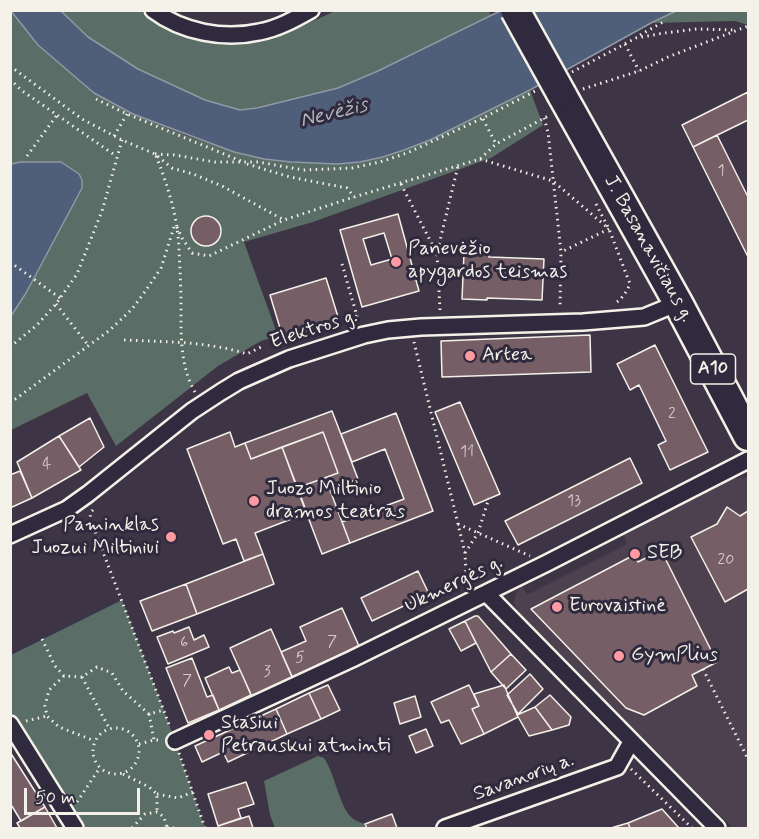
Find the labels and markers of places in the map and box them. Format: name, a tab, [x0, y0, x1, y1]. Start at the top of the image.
place label: Panevėžio apygardos teismas	[408, 238, 567, 285]
marker: Panevėžio apygardos teismas	[389, 255, 403, 269]
place label: Artea	[482, 344, 532, 368]
marker: Artea	[463, 349, 477, 363]
place label: Juozo Miltinio dramos teatras	[266, 478, 405, 525]
marker: Juozo Miltinio dramos teatras	[247, 494, 261, 508]
place label: Paminklas Juozui Miltiniui	[31, 514, 159, 561]
marker: Paminklas Juozui Miltiniui	[164, 530, 178, 544]
place label: SEB	[647, 542, 682, 566]
marker: SEB	[628, 547, 642, 561]
place label: Eurovaistinė	[569, 595, 666, 619]
marker: Eurovaistinė	[550, 600, 564, 614]
place label: GymPlius	[631, 644, 718, 668]
marker: GymPlius	[612, 649, 626, 663]
place label: Stasiui Petrauskui atminti	[221, 712, 390, 759]
marker: Stasiui Petrauskui atminti	[202, 728, 216, 742]

